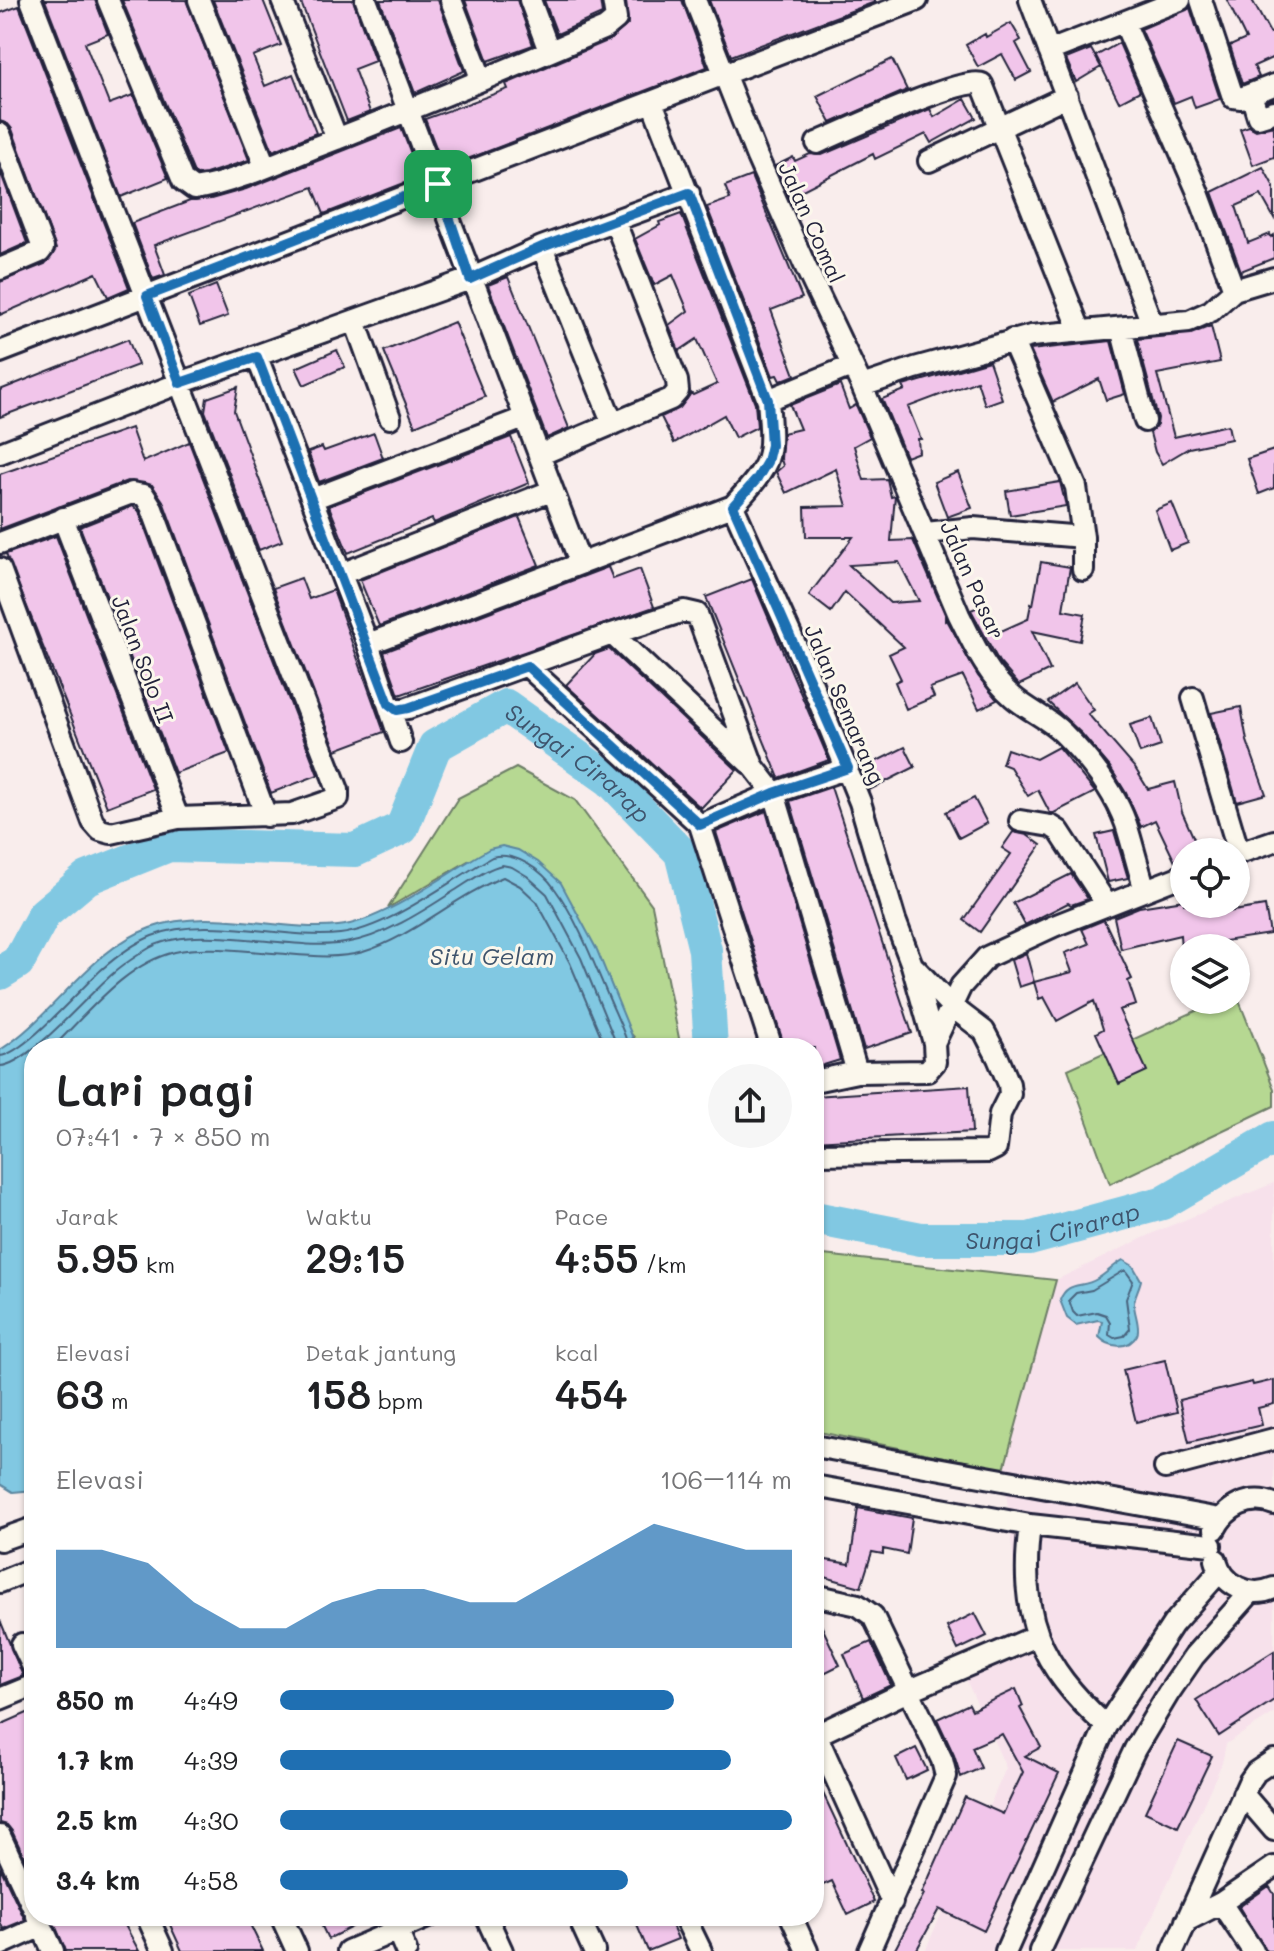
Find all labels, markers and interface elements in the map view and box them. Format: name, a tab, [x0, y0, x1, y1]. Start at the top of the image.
pin	[404, 150, 472, 218]
street label: Jalan Comal	[772, 157, 852, 287]
icon: arrive	[416, 162, 460, 206]
street label: Jalan Pasar	[934, 516, 1012, 644]
street label: Jalan Solo II	[105, 591, 181, 727]
street label: Jalan Semarang	[798, 620, 892, 788]
water label: Sungai Cirarap	[500, 695, 658, 829]
map controls	[1170, 838, 1250, 1014]
button: locate	[1170, 838, 1250, 918]
button: layers	[1170, 934, 1250, 1014]
water label: Situ Gelam	[430, 940, 554, 971]
text: Lari pagi	[56, 1060, 255, 1117]
button: share	[708, 1064, 792, 1148]
text: 07:41 · 7 × 850 m	[56, 1119, 271, 1153]
water label: Sungai Cirarap	[965, 1194, 1143, 1255]
text: Jarak	[56, 1202, 118, 1231]
text: Waktu	[305, 1202, 372, 1231]
text: Pace	[555, 1202, 608, 1231]
text: 5.95	[56, 1231, 139, 1283]
text: 29:15	[305, 1231, 405, 1283]
text: 4:55	[555, 1231, 639, 1283]
text: km	[139, 1250, 175, 1279]
text: /km	[639, 1250, 687, 1279]
text: Elevasi	[56, 1338, 131, 1367]
text: Detak jantung	[305, 1338, 456, 1367]
text: kcal	[555, 1338, 599, 1367]
text: 63	[56, 1367, 104, 1419]
text: 158	[305, 1367, 371, 1419]
text: 454	[555, 1367, 627, 1419]
text: m	[104, 1386, 129, 1415]
text: bpm	[371, 1386, 423, 1415]
text: Elevasi	[56, 1462, 144, 1496]
text: 106–114 m	[660, 1462, 792, 1496]
text: 850 m	[56, 1683, 134, 1717]
text: 4:49	[184, 1683, 238, 1717]
text: 1.7 km	[56, 1743, 134, 1777]
text: 4:39	[184, 1743, 238, 1777]
text: 2.5 km	[56, 1803, 138, 1837]
text: 4:30	[184, 1803, 239, 1837]
text: 3.4 km	[56, 1863, 140, 1897]
text: 4:58	[184, 1863, 238, 1897]

